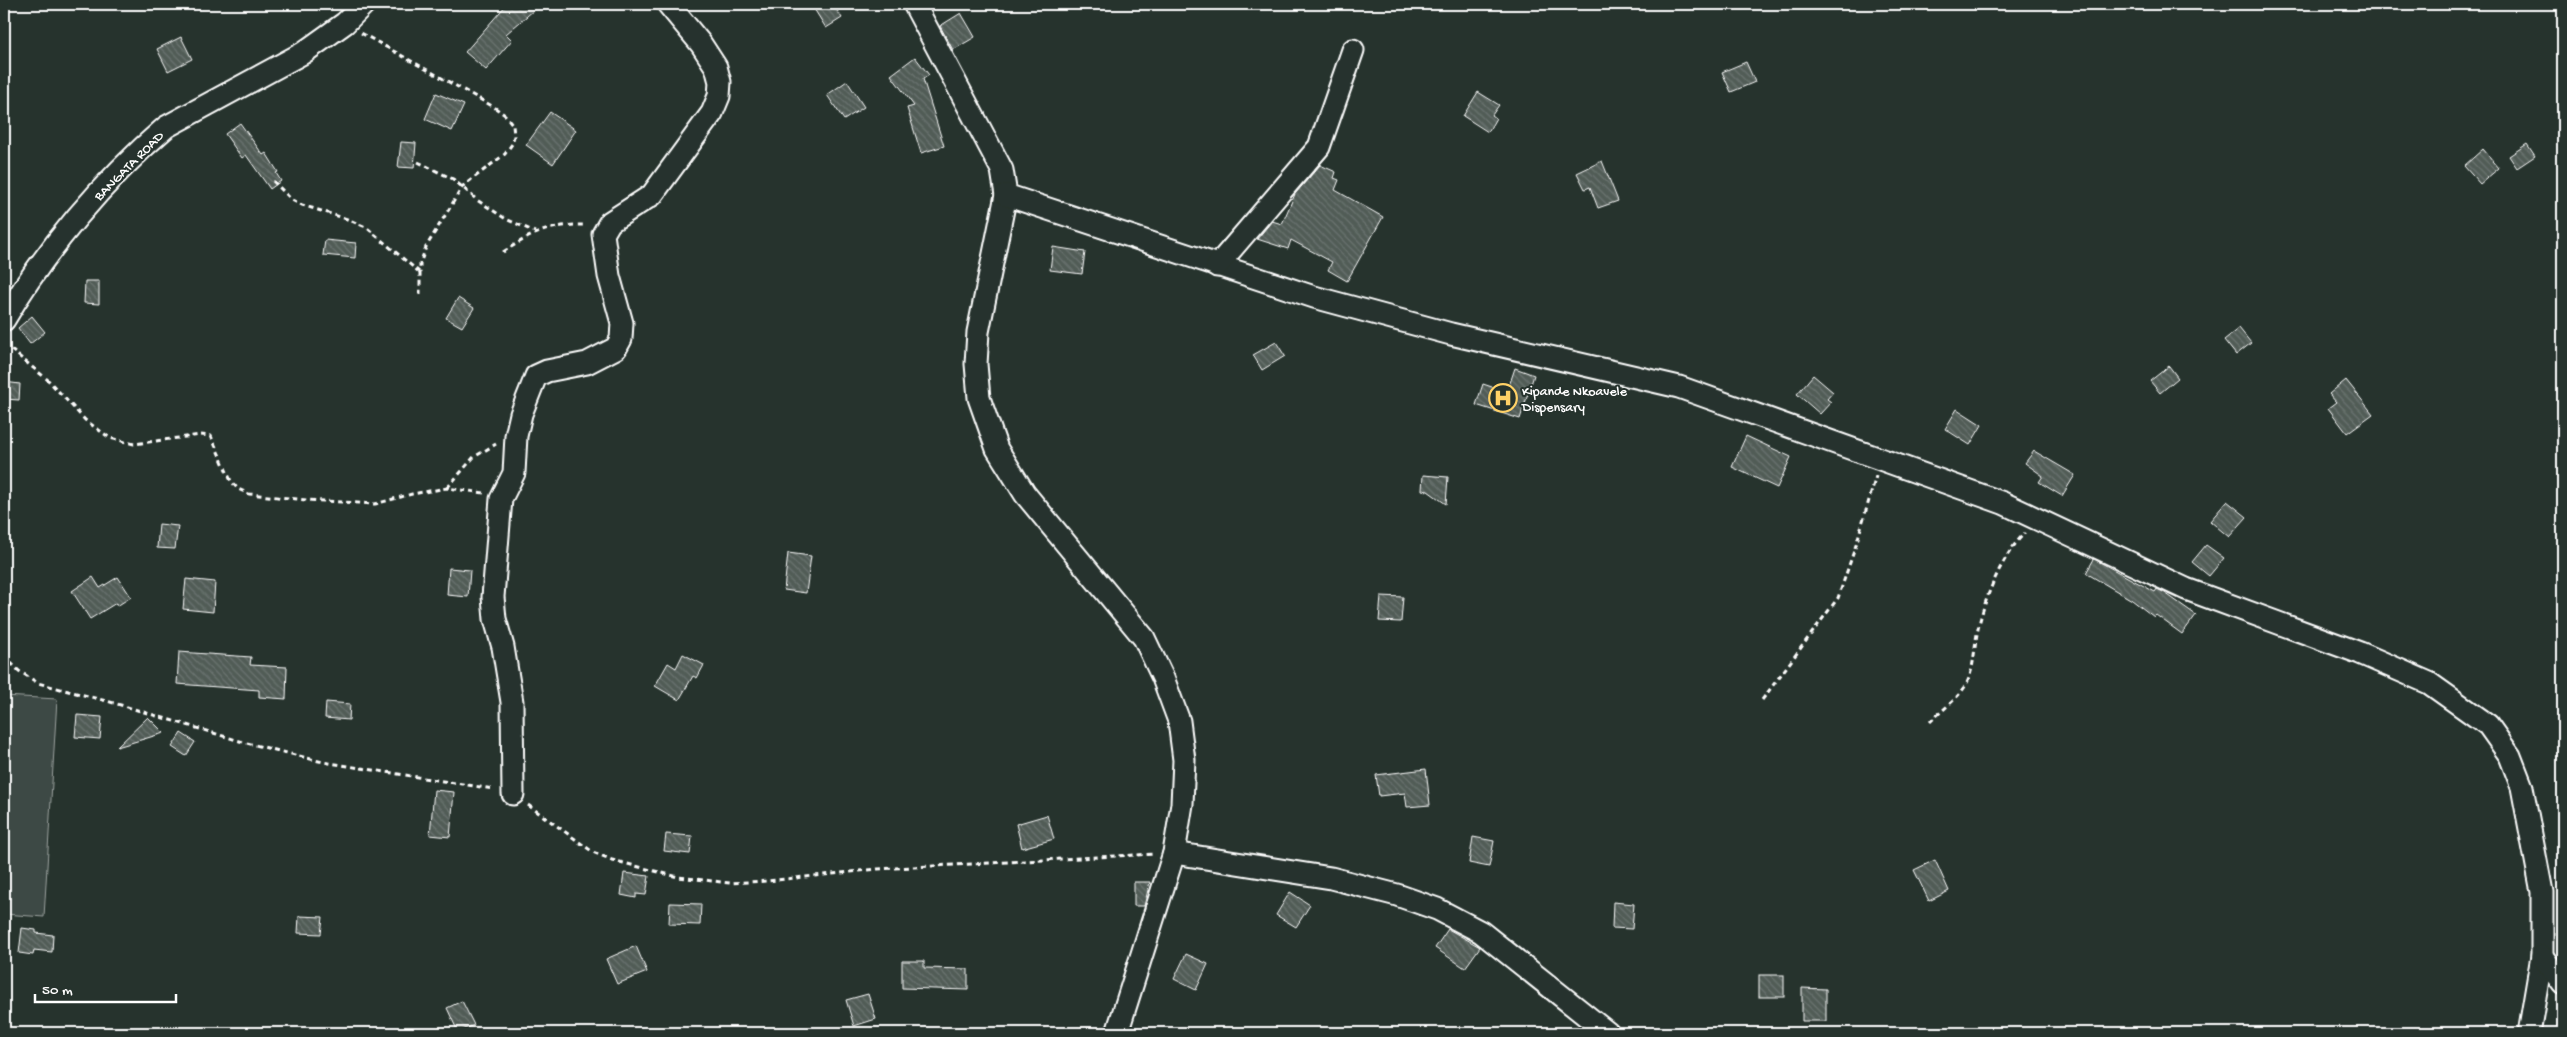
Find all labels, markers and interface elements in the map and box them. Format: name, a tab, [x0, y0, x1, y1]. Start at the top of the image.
street label: BANGATA ROAD	[91, 128, 169, 206]
hospital icon: Kipande Nkoavele Dispensary	[1488, 383, 1518, 413]
place label: Kipande Nkoavele Dispensary	[1521, 384, 1628, 417]
scale bar	[35, 972, 176, 1004]
text: 50 m	[42, 982, 73, 1000]

